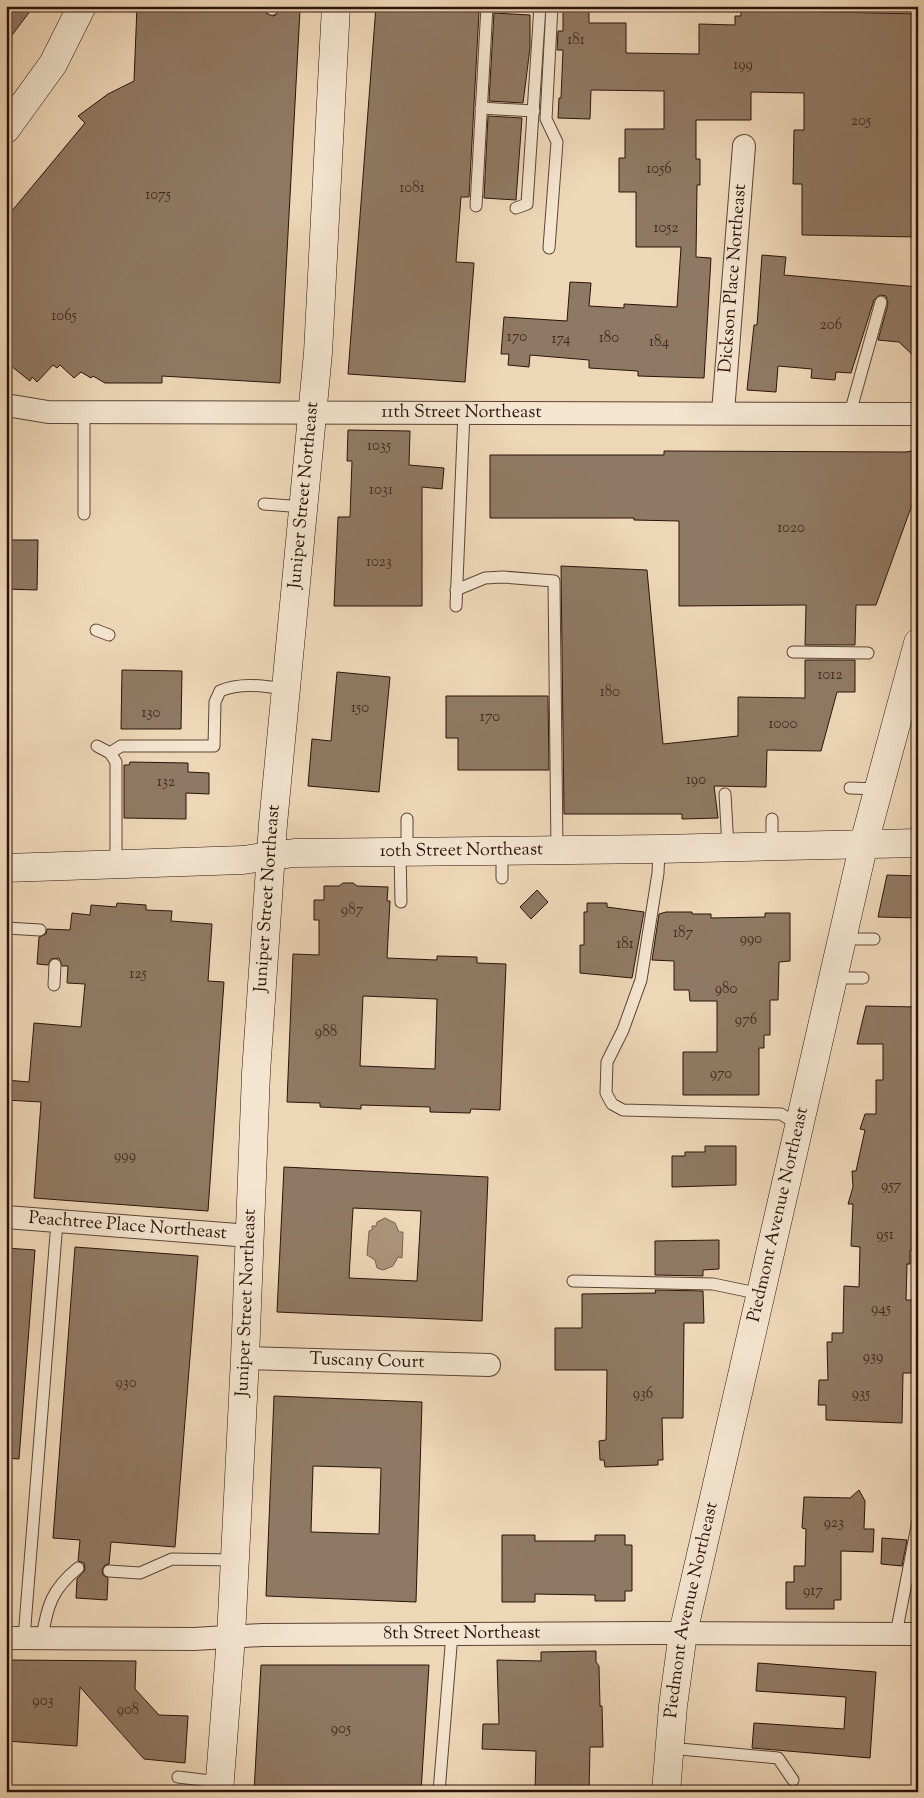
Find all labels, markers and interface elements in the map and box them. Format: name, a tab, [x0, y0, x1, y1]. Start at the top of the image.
house number: 181	[567, 30, 585, 51]
house number: 199	[733, 55, 753, 76]
house number: 205	[851, 111, 871, 132]
house number: 1056	[646, 159, 672, 180]
house number: 1081	[399, 178, 425, 199]
street label: Dickson Place Northeast	[713, 183, 754, 374]
house number: 1075	[145, 185, 171, 206]
house number: 1052	[653, 218, 679, 239]
house number: 1065	[51, 306, 77, 327]
house number: 206	[820, 315, 842, 336]
house number: 170	[507, 327, 527, 348]
house number: 180	[599, 328, 619, 349]
house number: 174	[551, 329, 571, 350]
house number: 184	[649, 332, 669, 353]
street label: Juniper Street Northeast	[282, 400, 326, 591]
street label: 11th Street Northeast	[381, 400, 542, 426]
house number: 1035	[367, 436, 391, 457]
house number: 1031	[369, 480, 393, 501]
house number: 1020	[777, 518, 805, 539]
house number: 1023	[366, 552, 392, 573]
house number: 1012	[818, 665, 842, 686]
house number: 180	[600, 682, 620, 703]
house number: 150	[351, 698, 369, 719]
house number: 130	[142, 703, 161, 724]
house number: 170	[480, 707, 500, 728]
house number: 1000	[769, 714, 797, 735]
house number: 190	[686, 770, 706, 791]
house number: 132	[157, 772, 175, 793]
street label: Juniper Street Northeast	[248, 804, 288, 994]
street label: 10th Street Northeast	[379, 837, 543, 865]
house number: 987	[341, 900, 364, 921]
house number: 187	[673, 923, 694, 944]
house number: 990	[740, 929, 762, 950]
house number: 181	[616, 934, 634, 955]
house number: 125	[129, 964, 147, 985]
house number: 980	[715, 979, 737, 1000]
house number: 976	[735, 1010, 757, 1031]
house number: 988	[315, 1022, 337, 1043]
house number: 970	[710, 1064, 732, 1085]
street label: Piedmont Avenue Northeast	[742, 1105, 816, 1325]
house number: 999	[114, 1146, 136, 1167]
house number: 957	[881, 1176, 902, 1197]
street label: Peachtree Place Northeast	[28, 1206, 228, 1247]
street label: Juniper Street Northeast	[230, 1209, 264, 1398]
house number: 951	[876, 1225, 894, 1246]
house number: 945	[871, 1299, 891, 1320]
street label: Tuscany Court	[309, 1347, 425, 1376]
house number: 939	[863, 1347, 883, 1368]
house number: 930	[115, 1373, 137, 1394]
house number: 936	[633, 1384, 653, 1405]
house number: 935	[852, 1384, 870, 1405]
street label: Piedmont Avenue Northeast	[659, 1500, 726, 1719]
house number: 923	[824, 1513, 844, 1534]
house number: 917	[803, 1581, 823, 1602]
street label: 8th Street Northeast	[383, 1621, 541, 1647]
house number: 903	[32, 1691, 54, 1712]
house number: 908	[117, 1700, 139, 1721]
house number: 905	[331, 1719, 351, 1740]

